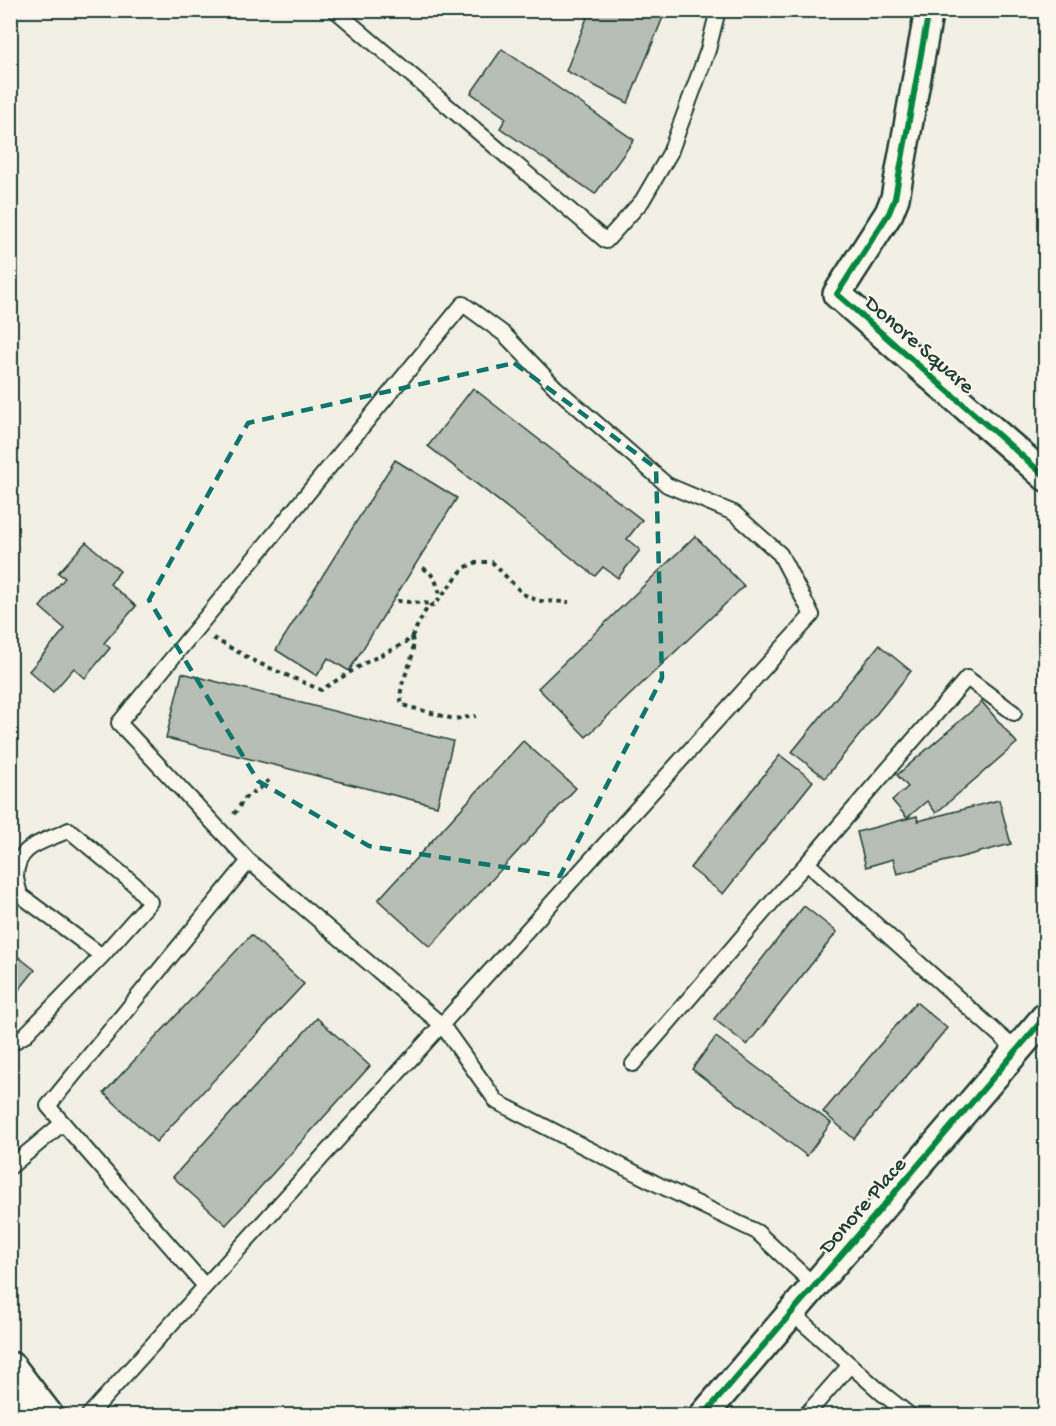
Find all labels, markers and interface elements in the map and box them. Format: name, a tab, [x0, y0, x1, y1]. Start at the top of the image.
street label: Donore Square	[857, 290, 979, 401]
street label: Donore Place	[814, 1152, 914, 1262]

